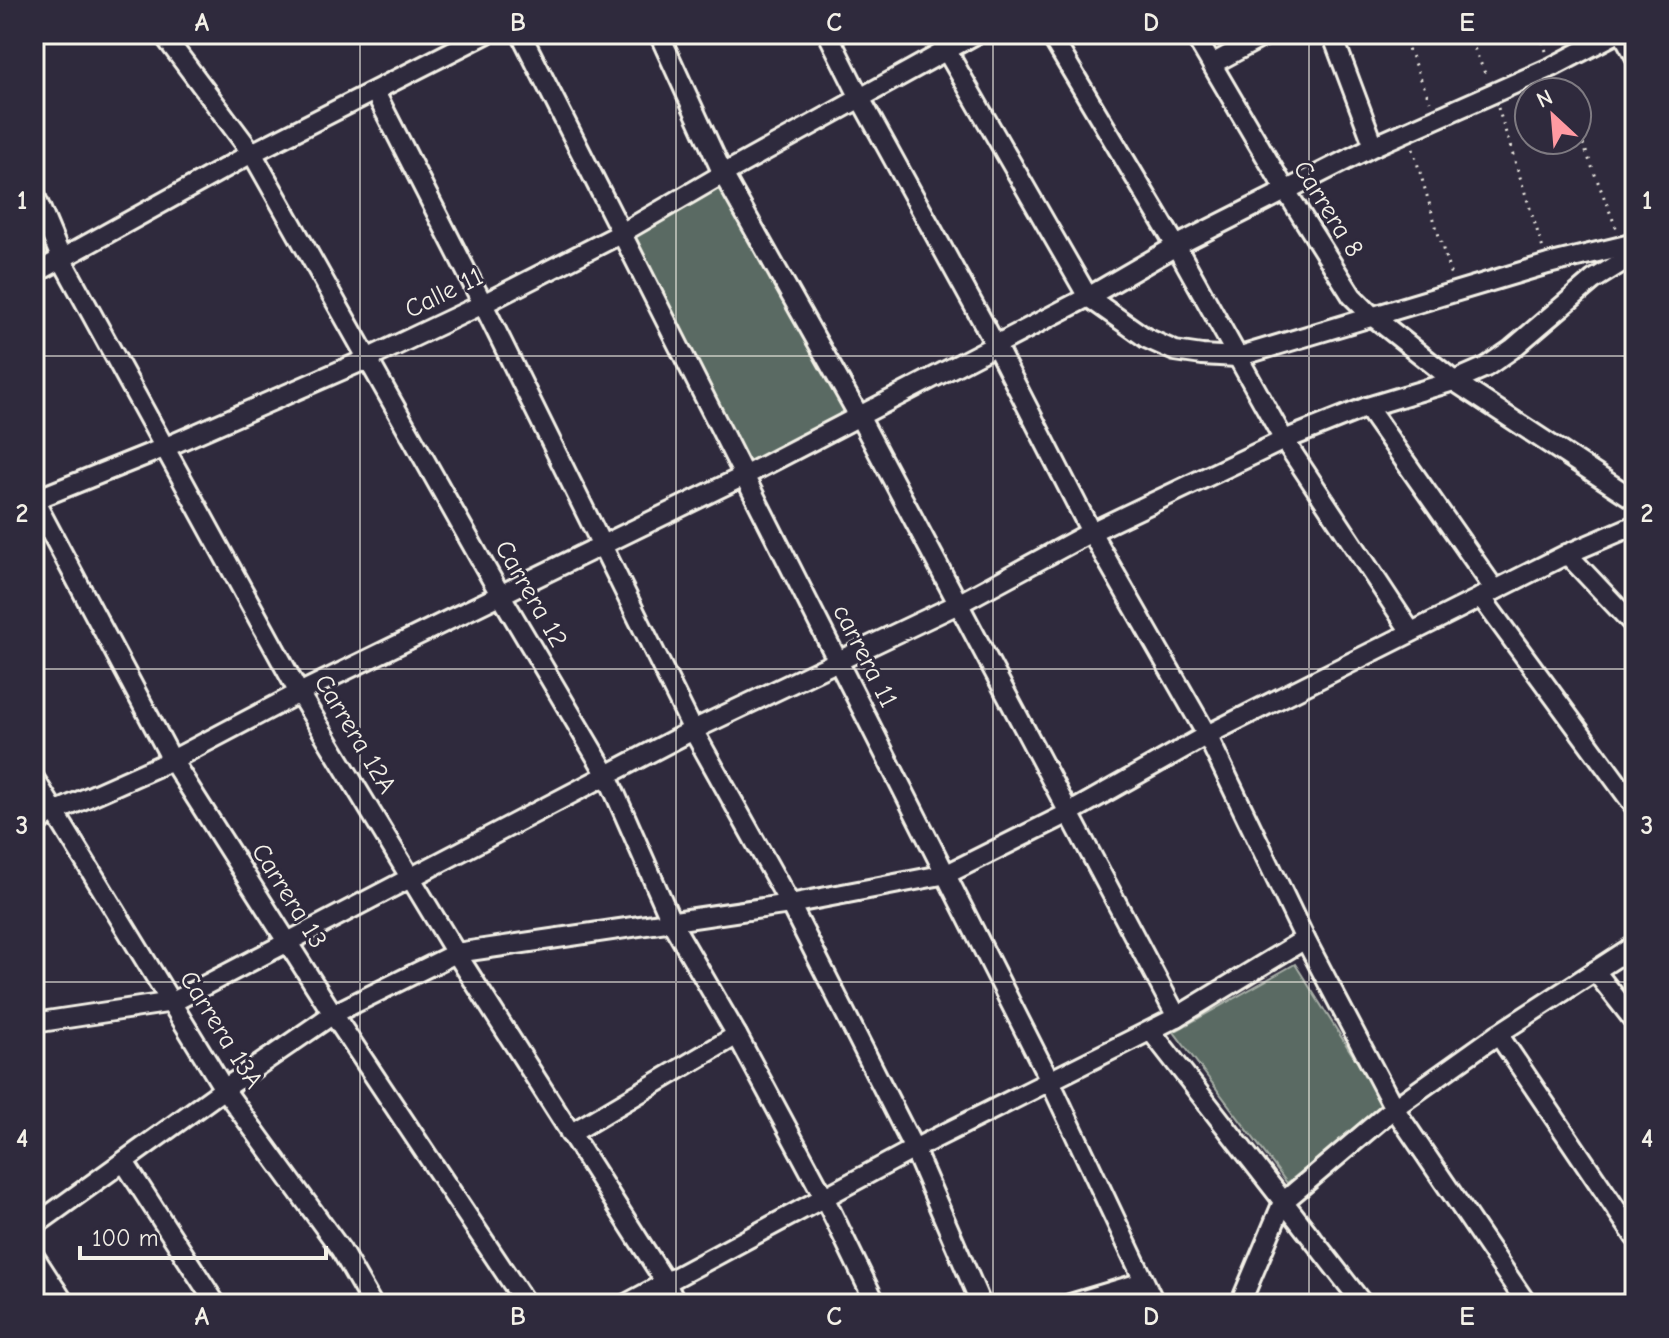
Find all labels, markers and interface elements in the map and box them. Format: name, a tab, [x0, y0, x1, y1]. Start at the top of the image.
text: A	[195, 8, 210, 38]
text: B	[510, 8, 526, 38]
text: C	[826, 8, 842, 38]
text: D	[1143, 8, 1159, 38]
text: E	[1459, 8, 1475, 38]
north arrow	[1513, 76, 1593, 156]
text: N	[1533, 84, 1557, 114]
street label: Carrera 8	[1287, 155, 1369, 263]
text: 1	[17, 186, 27, 216]
text: 1	[1642, 186, 1652, 216]
street label: Calle 11	[400, 261, 488, 325]
text: 2	[16, 499, 28, 529]
text: 2	[1641, 499, 1653, 529]
street label: Carrera 12	[488, 535, 574, 653]
street label: carrera 11	[826, 599, 904, 713]
street label: Carrera 12A	[308, 669, 402, 799]
text: 3	[16, 811, 28, 841]
text: 3	[1641, 811, 1653, 841]
street label: Carrera 13	[245, 838, 333, 954]
street label: Carrera 13A	[173, 966, 269, 1094]
text: 4	[16, 1124, 28, 1154]
text: 4	[1641, 1124, 1653, 1154]
scale bar	[80, 1210, 326, 1260]
text: 100 m	[92, 1224, 159, 1252]
text: A	[195, 1302, 210, 1332]
text: B	[510, 1302, 526, 1332]
text: C	[826, 1302, 842, 1332]
text: D	[1143, 1302, 1159, 1332]
text: E	[1459, 1302, 1475, 1332]

